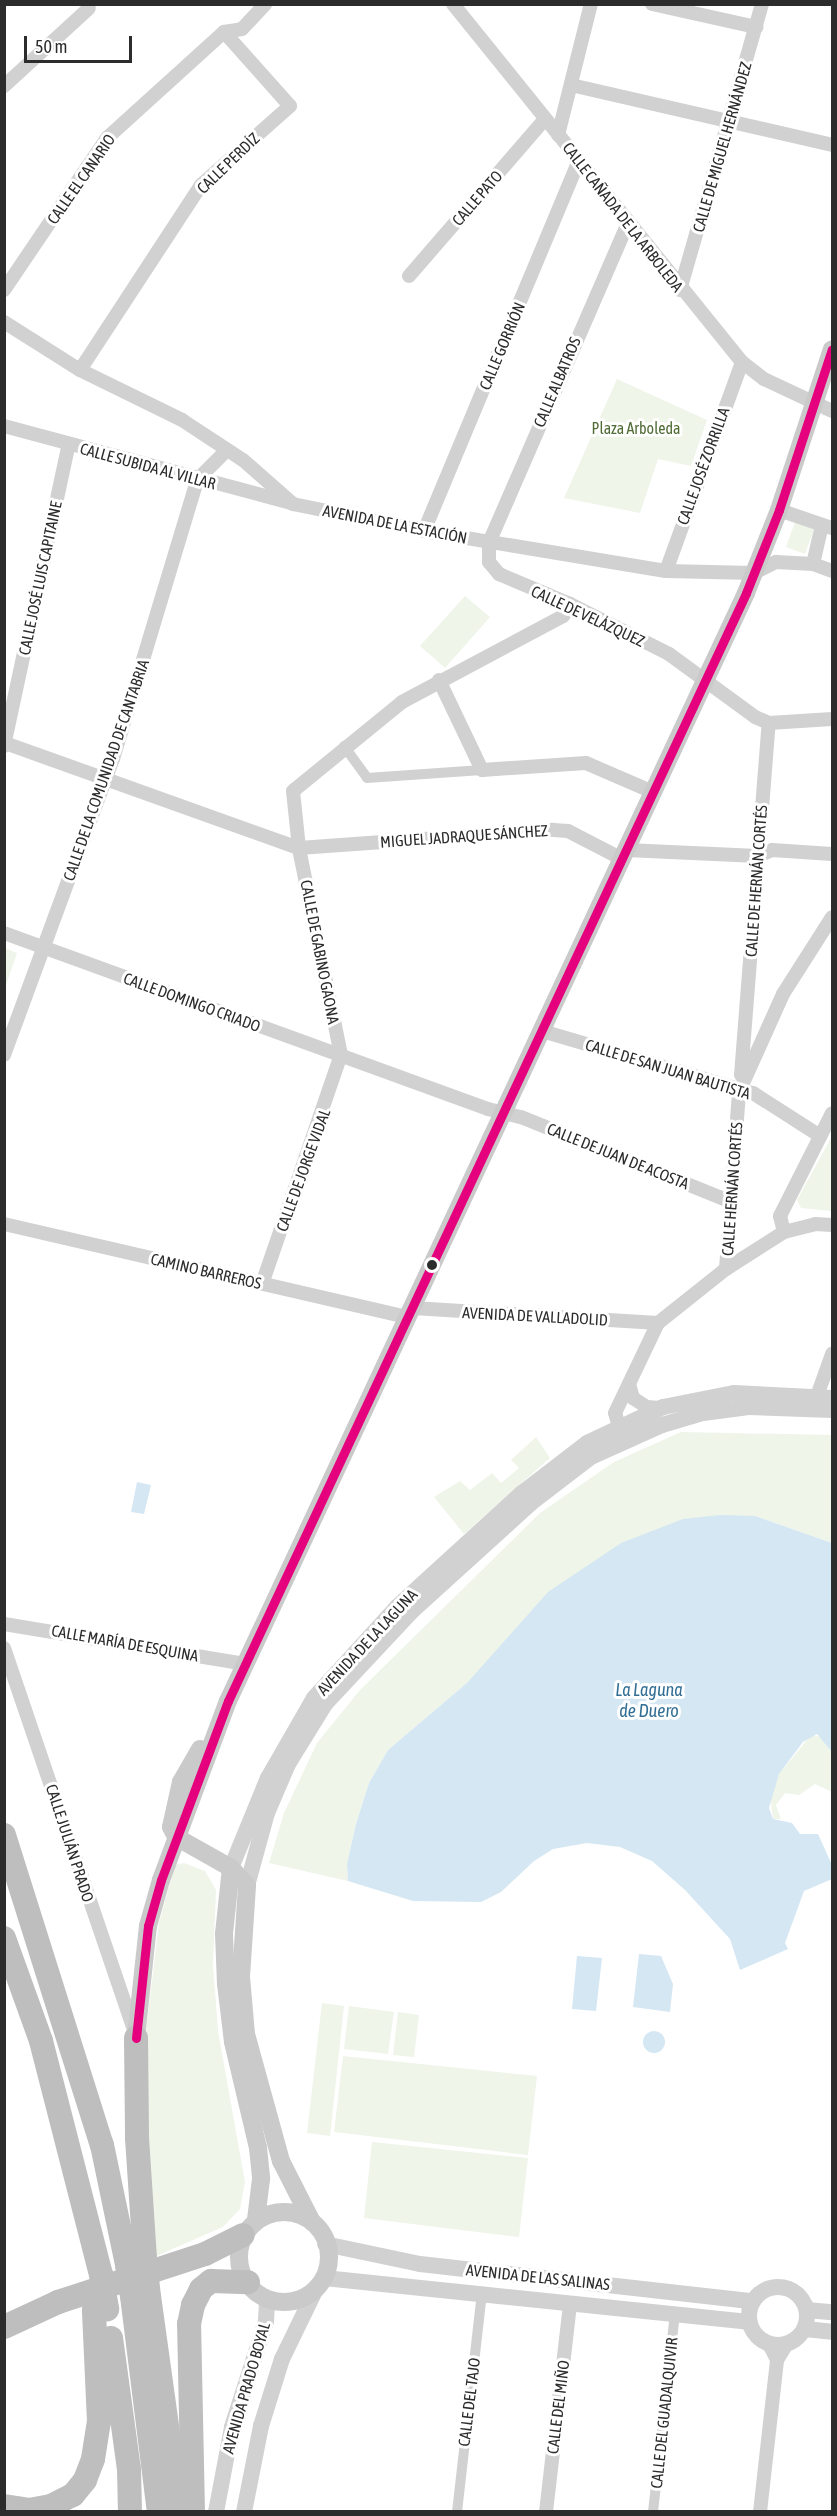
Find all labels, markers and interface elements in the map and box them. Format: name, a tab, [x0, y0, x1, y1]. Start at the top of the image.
scale bar	[27, 24, 135, 62]
text: 50 m	[35, 36, 67, 57]
street label: CALLE DE MIGUEL HERNÁNDEZ	[688, 60, 756, 234]
street label: CALLE PERDÍZ	[193, 129, 263, 197]
street label: CALLE EL CANARIO	[43, 130, 119, 228]
street label: CALLE CAÑADA DE LA ARBOLEDA	[559, 138, 687, 296]
street label: CALLE PATO	[448, 166, 506, 230]
street label: CALLE GORRIÓN	[475, 299, 529, 393]
street label: CALLE ALBATROS	[529, 334, 585, 430]
street label: CALLE JOSÉ ZORRILLA	[673, 405, 733, 527]
park label: Plaza Arboleda	[592, 418, 680, 438]
street label: CALLE SUBIDA AL VILLAR	[78, 439, 218, 493]
street label: CALLE JOSÉ LUIS CAPITAINE	[14, 499, 66, 657]
street label: AVENIDA DE LA ESTACIÓN	[321, 501, 469, 547]
street label: CALLE DE VELÁZQUEZ	[528, 581, 648, 651]
street label: CALLE DE LA COMUNIDAD DE CANTABRIA	[59, 657, 153, 883]
street label: CALLE DE HERNÁN CORTÉS	[741, 804, 771, 958]
street label: MIGUEL JADRAQUE SÁNCHEZ	[380, 821, 548, 851]
street label: CALLE DE GABINO GAONA	[297, 878, 343, 1026]
street label: CALLE DOMINGO CRIADO	[121, 968, 263, 1036]
street label: CALLE DE SAN JUAN BAUTISTA	[583, 1035, 753, 1103]
street label: CALLE DE JORGE VIDAL	[272, 1106, 334, 1234]
street label: CALLE DE JUAN DE ACOSTA	[544, 1119, 692, 1193]
street label: CALLE HERNÁN CORTÉS	[718, 1121, 746, 1257]
street label: CAMINO BARREROS	[149, 1249, 263, 1293]
unlabelled marker	[426, 1259, 438, 1271]
street label: AVENIDA DE VALLADOLID	[462, 1303, 608, 1329]
street label: AVENIDA DE LA LAGUNA	[313, 1585, 421, 1699]
street label: CALLE MARÍA DE ESQUINA	[50, 1621, 200, 1665]
water label: La Laguna de Duero	[615, 1680, 683, 1722]
street label: CALLE JULIÁN PRADO	[42, 1782, 98, 1904]
street label: AVENIDA DE LAS SALINAS	[465, 2260, 611, 2294]
street label: AVENIDA PRADO BOYAL	[218, 2320, 274, 2456]
street label: CALLE DEL GUADALQUIVIR	[647, 2337, 681, 2489]
street label: CALLE DEL TAJO	[454, 2357, 484, 2447]
street label: CALLE DEL MIÑO	[543, 2359, 573, 2455]

